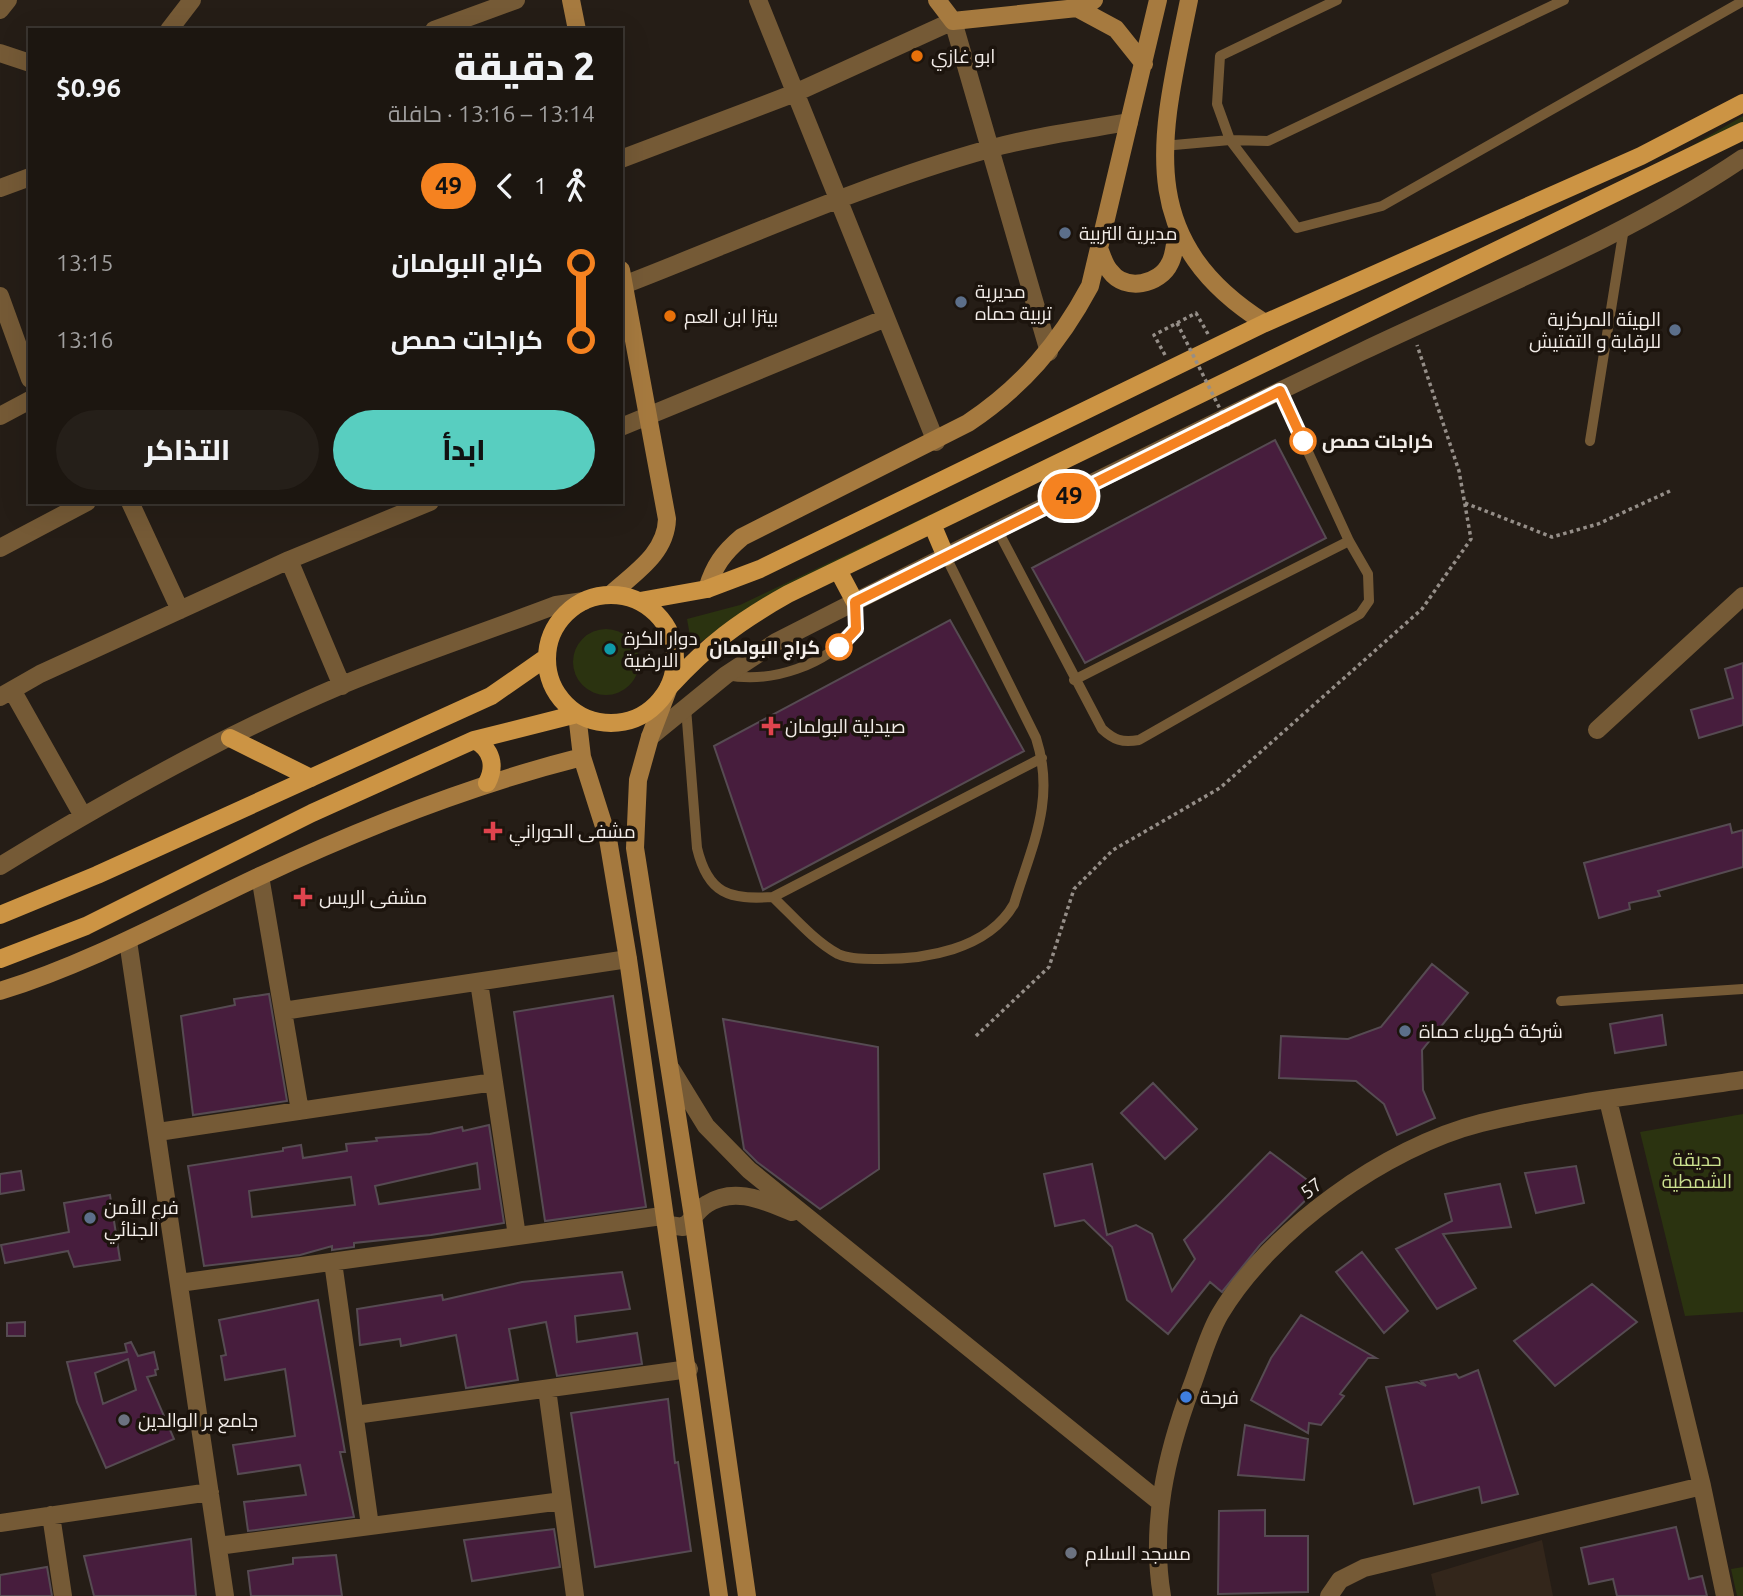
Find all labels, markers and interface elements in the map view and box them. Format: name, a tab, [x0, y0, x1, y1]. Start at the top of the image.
text: 2 دقيقة	[454, 45, 595, 87]
place label: ابو غازي	[931, 45, 995, 71]
marker: ابو غازي	[909, 48, 925, 64]
text: $0.96	[56, 73, 121, 102]
text: 13:14 – 13:16 · حافلة	[388, 101, 595, 126]
icon: back	[486, 167, 524, 205]
icon: walk	[557, 167, 595, 205]
text: 49	[435, 172, 462, 199]
text: 1	[534, 173, 547, 198]
place label: مديرية التربية	[1079, 222, 1177, 245]
marker: مديرية التربية	[1057, 225, 1073, 241]
text: كراج البولمان	[392, 248, 543, 277]
text: 13:15	[56, 250, 114, 275]
place label: مديرية تربية حماه	[975, 280, 1052, 325]
marker: مديرية تربية حماه	[953, 294, 969, 310]
place label: بيتزا ابن العم	[684, 305, 778, 330]
marker: بيتزا ابن العم	[662, 308, 678, 324]
place label: الهيئة المركزية للرقابة و التفتيش	[1529, 308, 1661, 353]
marker: الهيئة المركزية للرقابة و التفتيش	[1667, 322, 1683, 338]
text: كراجات حمص	[391, 325, 543, 354]
text: 13:16	[56, 327, 114, 352]
button: التذاكر	[56, 410, 319, 490]
button: ابدأ	[333, 410, 595, 490]
marker: كراجات حمص	[1290, 428, 1316, 454]
place label: كراجات حمص	[1322, 430, 1433, 453]
line badge: 49	[1038, 473, 1100, 519]
text: 49	[1055, 482, 1083, 509]
place label: دوار الكرة الارضية	[624, 627, 698, 672]
marker: كراج البولمان	[826, 634, 852, 660]
place label: كراج البولمان	[709, 636, 820, 661]
marker: دوار الكرة الارضية	[602, 641, 618, 657]
place label: صيدلية البولمان	[785, 715, 906, 738]
marker: صيدلية البولمان	[763, 718, 779, 734]
place label: مشفى الحوراني	[509, 820, 636, 846]
marker: مشفى الحوراني	[483, 821, 503, 841]
place label: مشفى الريس	[319, 886, 427, 909]
marker: مشفى الريس	[293, 887, 313, 907]
place label: شركة كهرباء حماة	[1419, 1020, 1563, 1043]
marker: شركة كهرباء حماة	[1397, 1023, 1413, 1039]
park label: حديقة الشمطية	[1662, 1148, 1732, 1192]
street label: 57	[1296, 1173, 1326, 1203]
place label: فرع الأمن الجنائي	[104, 1196, 179, 1244]
marker: فرع الأمن الجنائي	[82, 1210, 98, 1226]
place label: فرحة	[1200, 1386, 1239, 1409]
marker: فرحة	[1178, 1389, 1194, 1405]
place label: جامع بر الوالدين	[138, 1409, 258, 1434]
marker: جامع بر الوالدين	[116, 1412, 132, 1428]
place label: مسجد السلام	[1085, 1542, 1191, 1567]
marker: مسجد السلام	[1063, 1545, 1079, 1561]

